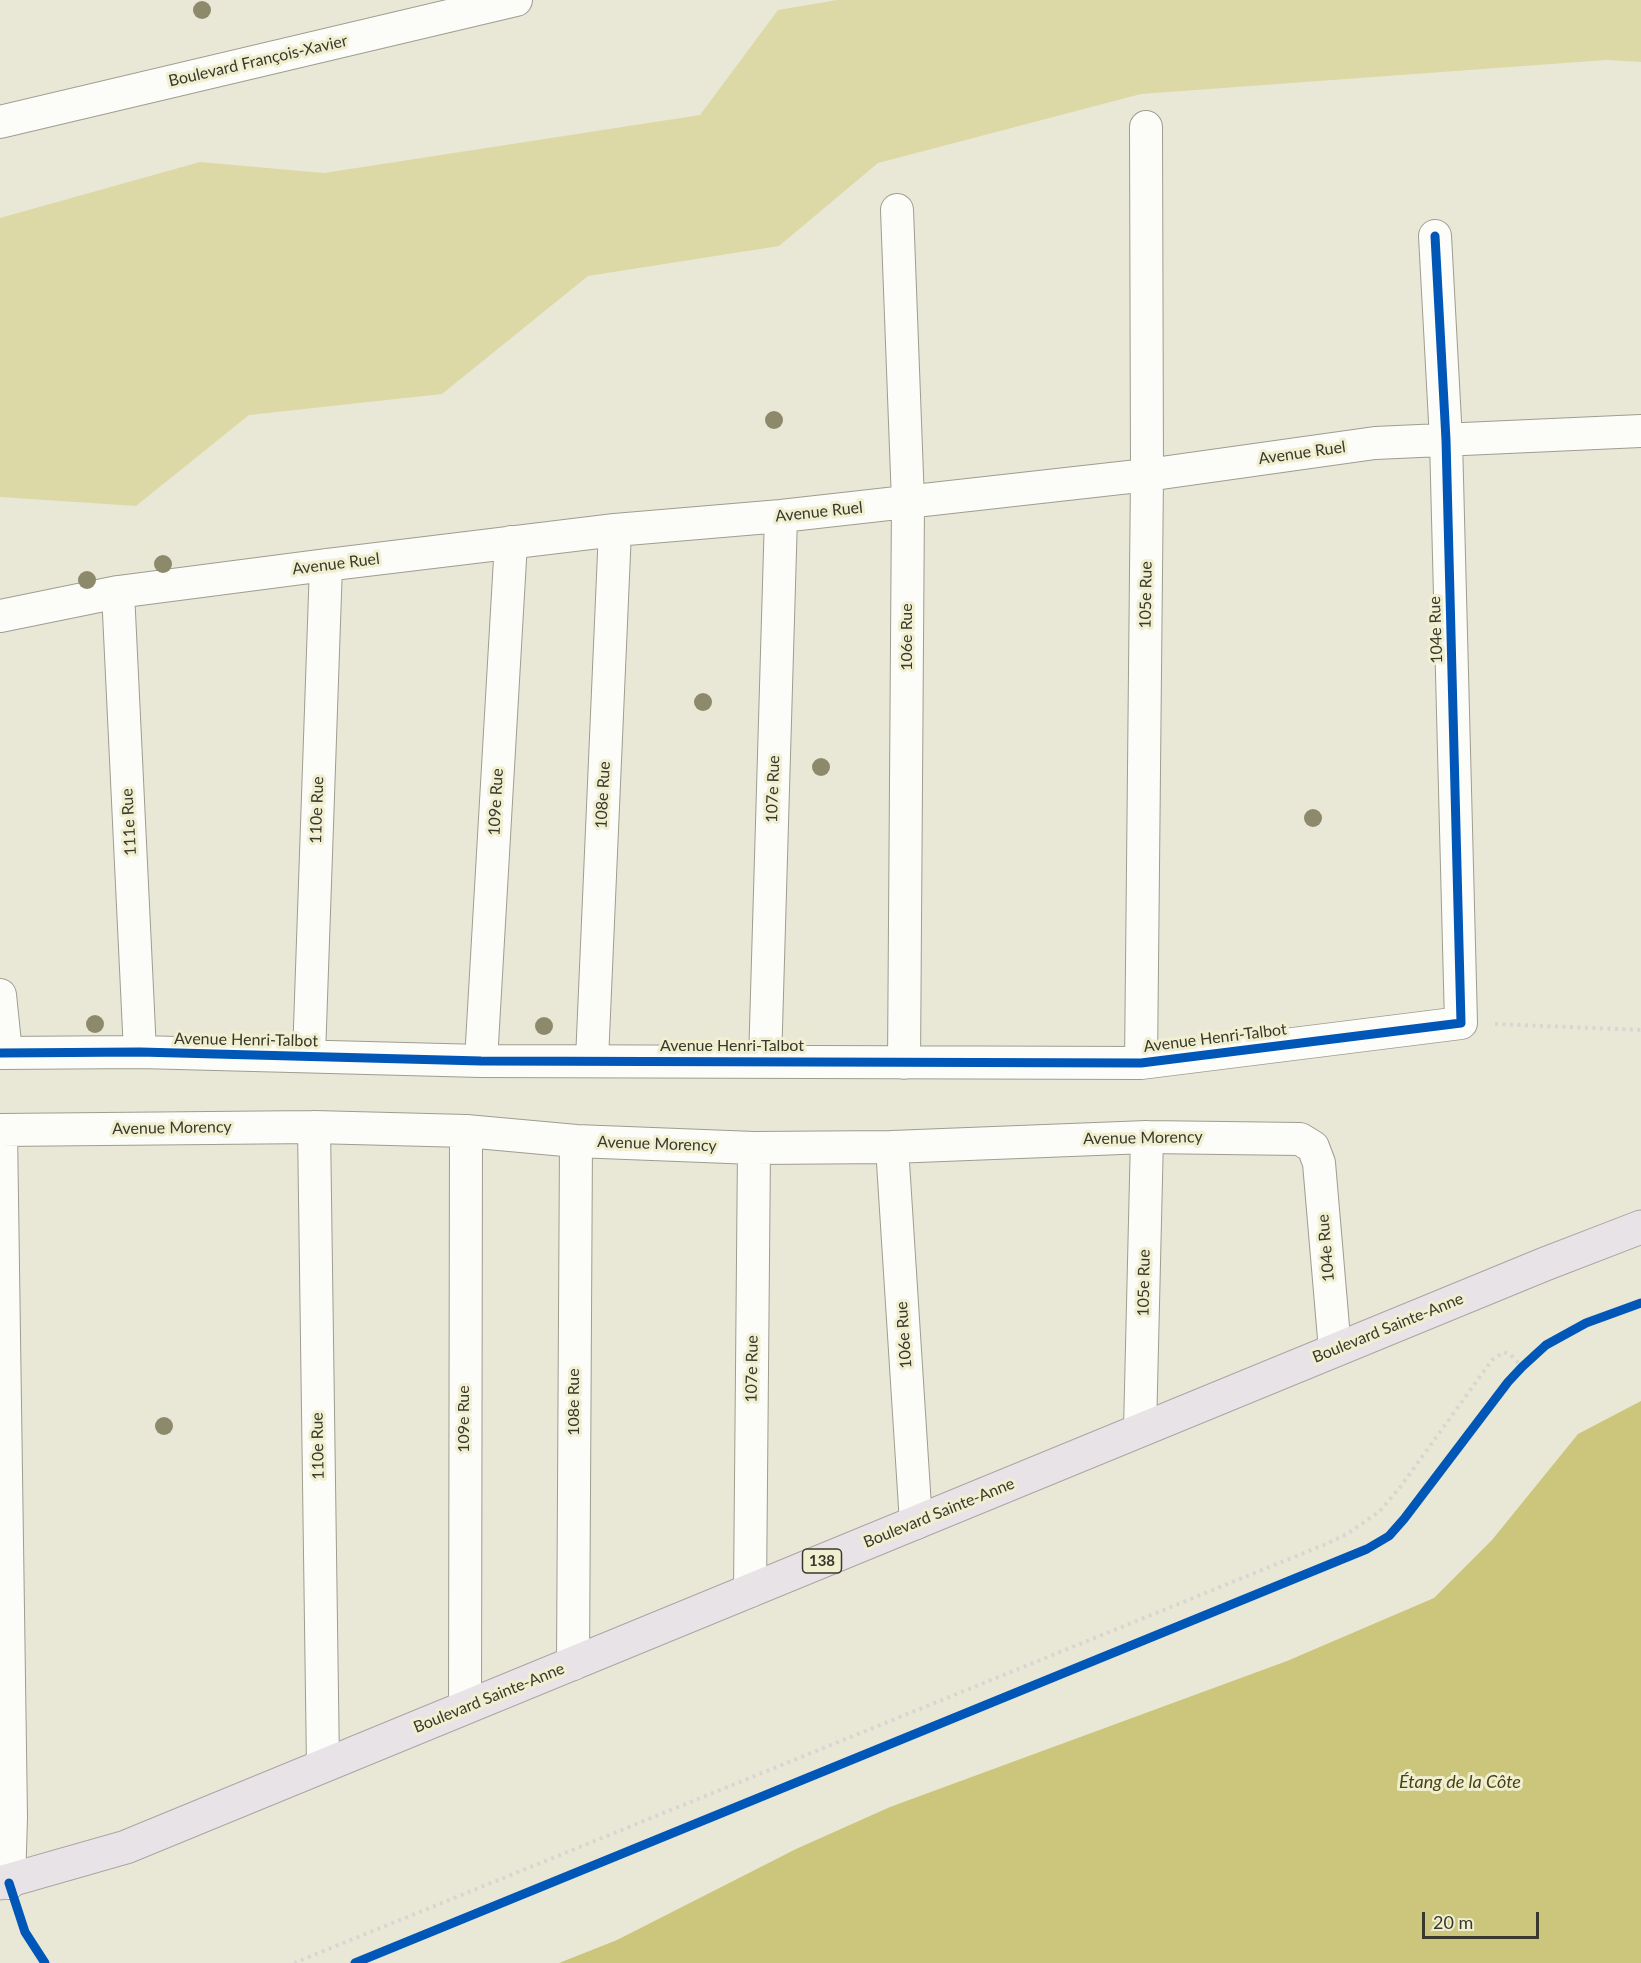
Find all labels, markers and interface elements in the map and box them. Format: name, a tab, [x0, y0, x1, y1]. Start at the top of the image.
street label: Boulevard François-Xavier	[167, 31, 349, 91]
street label: Avenue Ruel	[1257, 437, 1347, 469]
street label: Avenue Ruel	[774, 498, 864, 526]
street label: Avenue Ruel	[291, 549, 381, 579]
street label: 105e Rue	[1136, 561, 1156, 629]
street label: 104e Rue	[1425, 596, 1447, 664]
street label: 106e Rue	[897, 603, 917, 671]
street label: 107e Rue	[762, 755, 784, 823]
street label: 108e Rue	[592, 761, 614, 829]
street label: 109e Rue	[485, 768, 507, 836]
street label: 110e Rue	[306, 776, 328, 844]
street label: 111e Rue	[118, 788, 140, 856]
street label: Avenue Henri-Talbot	[1142, 1020, 1288, 1056]
street label: Avenue Henri-Talbot	[174, 1029, 318, 1051]
street label: Avenue Henri-Talbot	[660, 1036, 804, 1056]
street label: Avenue Morency	[112, 1117, 232, 1139]
street label: Avenue Morency	[1083, 1127, 1203, 1149]
street label: Avenue Morency	[597, 1132, 717, 1156]
street label: 104e Rue	[1313, 1214, 1339, 1282]
street label: 105e Rue	[1134, 1249, 1154, 1317]
street label: Boulevard Sainte-Anne	[1310, 1289, 1466, 1367]
street label: 106e Rue	[892, 1301, 916, 1369]
street label: 107e Rue	[742, 1335, 762, 1403]
street label: 108e Rue	[564, 1368, 584, 1436]
street label: 109e Rue	[454, 1385, 474, 1453]
street label: 110e Rue	[308, 1412, 328, 1480]
street label: Boulevard Sainte-Anne	[861, 1474, 1017, 1552]
road number: 138	[802, 1549, 842, 1573]
street label: Boulevard Sainte-Anne	[411, 1659, 567, 1737]
water label: Étang de la Côte	[1399, 1771, 1521, 1793]
scale bar	[1425, 1900, 1542, 1938]
text: 20 m	[1433, 1911, 1473, 1933]

